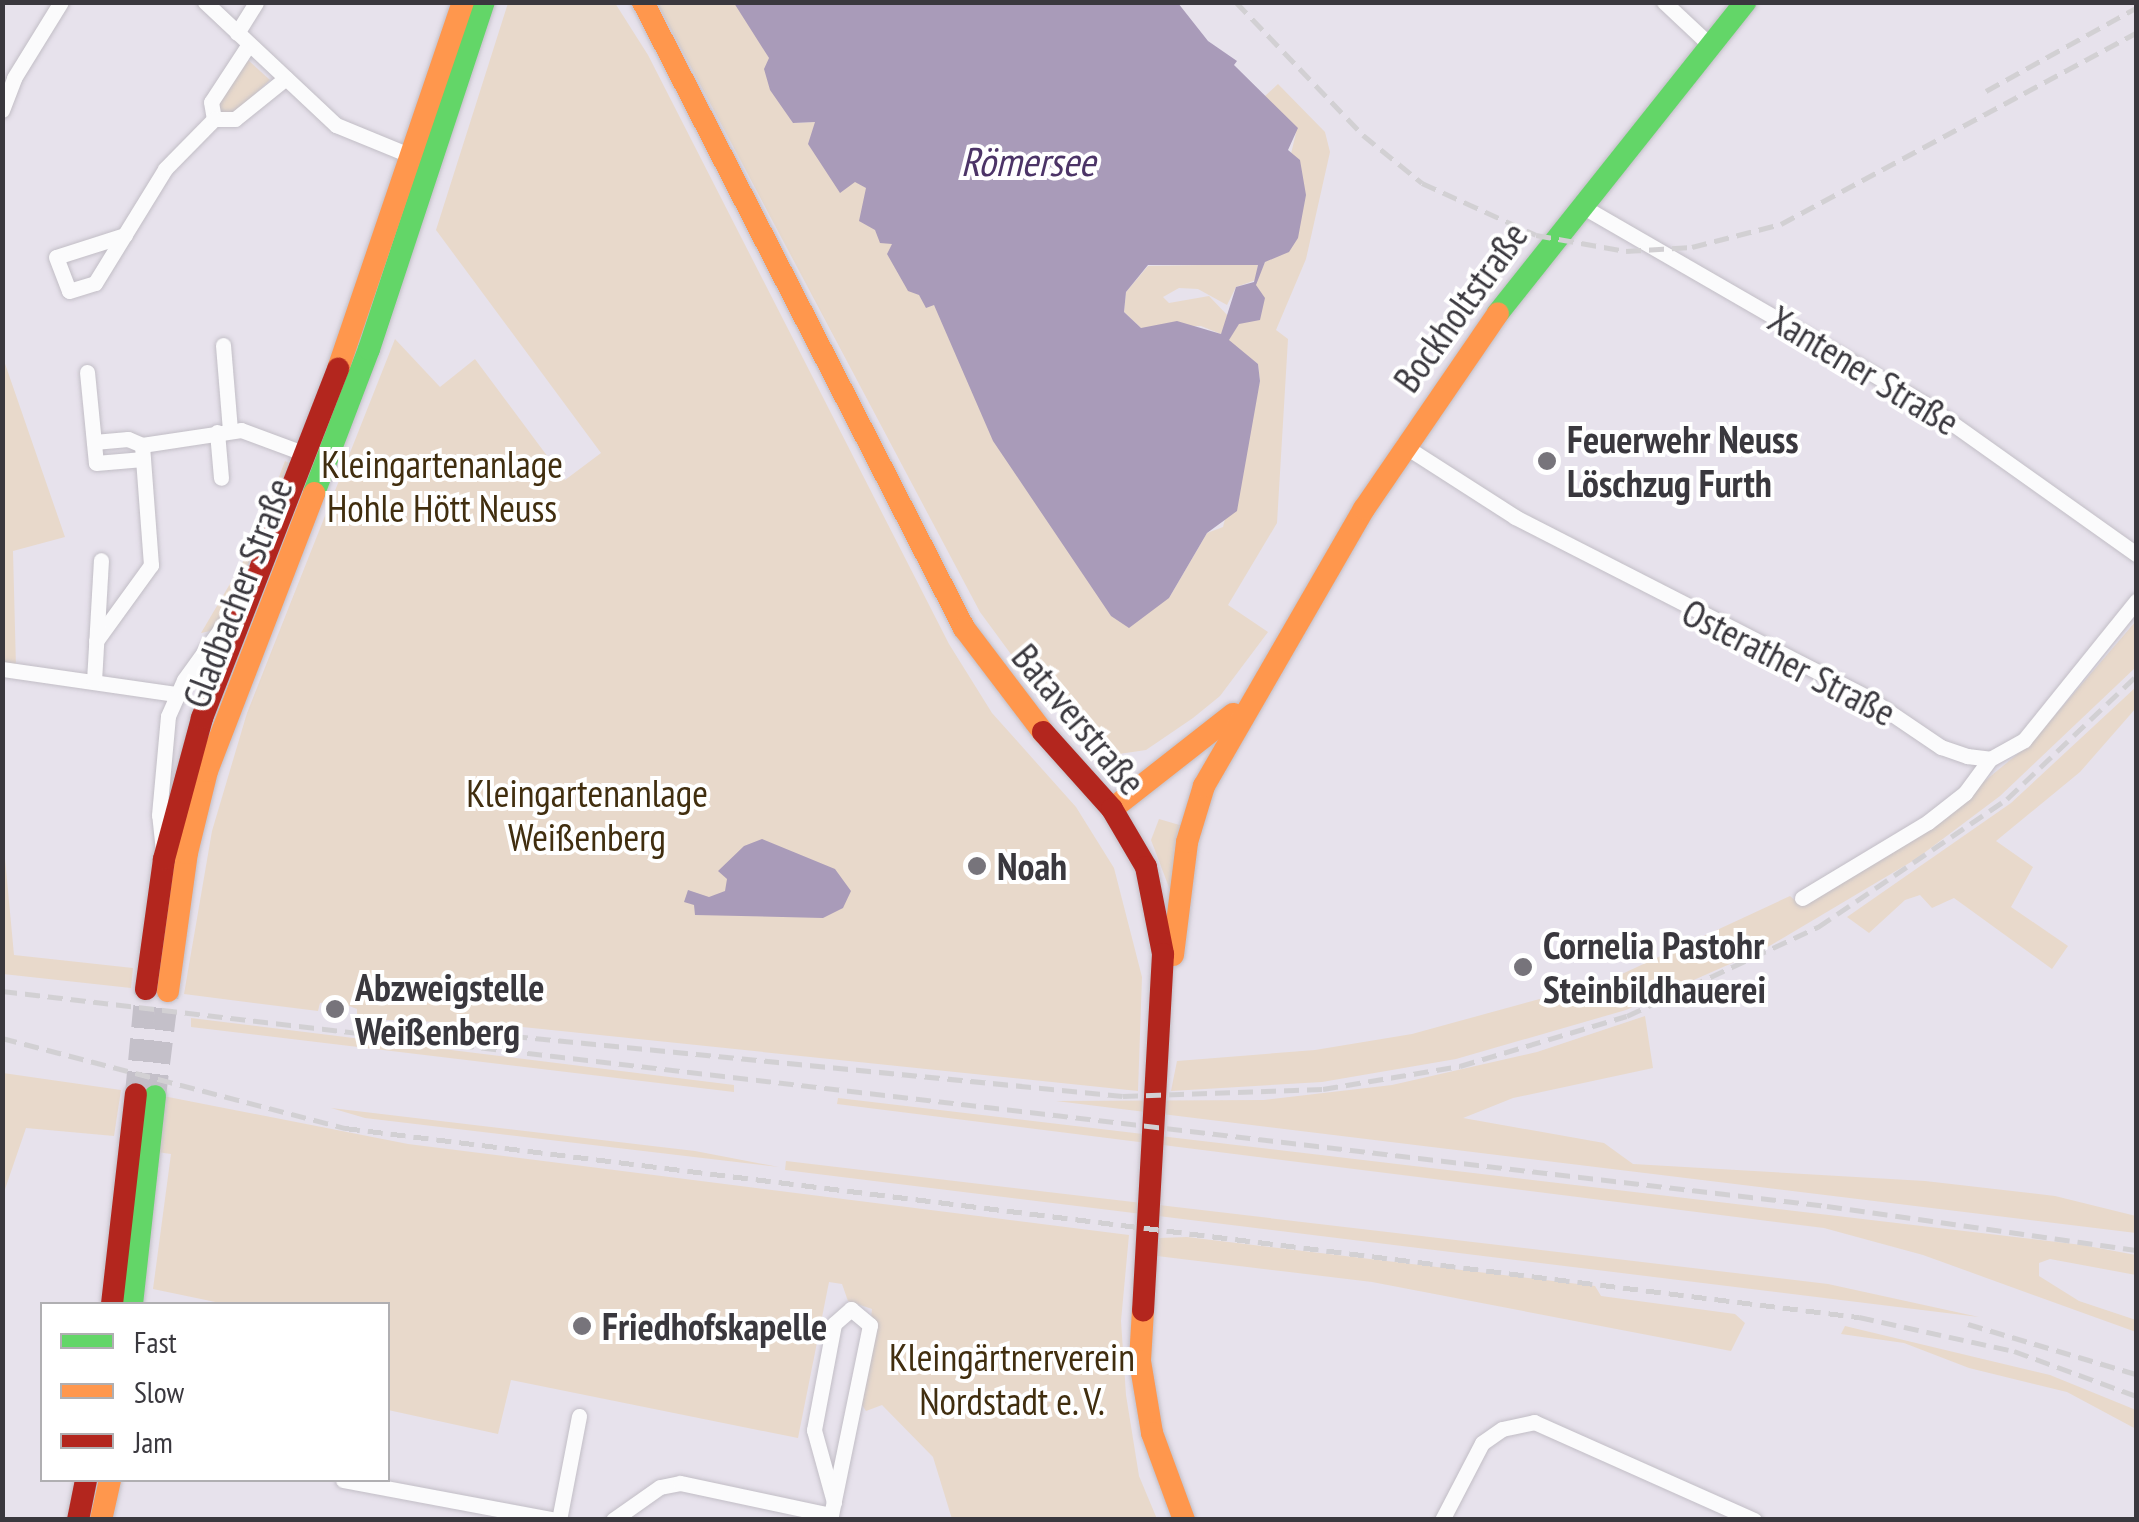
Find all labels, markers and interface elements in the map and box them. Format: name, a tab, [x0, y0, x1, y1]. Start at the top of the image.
water label: Römersee	[961, 137, 1095, 185]
street label: Bockholtstraße	[1383, 213, 1537, 401]
street label: Xantener Straße	[1761, 296, 1967, 444]
place label: Feuerwehr Neuss Löschzug Furth	[1567, 416, 1798, 506]
park label: Kleingartenanlage Hohle Hött Neuss	[321, 441, 563, 530]
marker: Feuerwehr Neuss Löschzug Furth	[1536, 450, 1558, 472]
street label: Gladbacher Straße	[172, 472, 302, 714]
street label: Osterather Straße	[1675, 589, 1903, 735]
street label: Bataverstraße	[1003, 634, 1155, 804]
park label: Kleingartenanlage Weißenberg	[466, 770, 708, 859]
place label: Noah	[997, 843, 1067, 889]
marker: Noah	[966, 855, 988, 877]
place label: Cornelia Pastohr Steinbildhauerei	[1543, 922, 1766, 1012]
marker: Cornelia Pastohr Steinbildhauerei	[1512, 956, 1534, 978]
place label: Abzweigstelle Weißenberg	[355, 964, 545, 1054]
marker: Abzweigstelle Weißenberg	[324, 998, 346, 1020]
legend	[40, 1302, 390, 1482]
place label: Friedhofskapelle	[602, 1303, 827, 1349]
marker: Friedhofskapelle	[571, 1315, 593, 1337]
text: Fast	[134, 1322, 177, 1361]
park label: Kleingärtnerverein Nordstadt e. V.	[889, 1334, 1135, 1424]
text: Slow	[134, 1372, 184, 1411]
text: Jam	[134, 1422, 173, 1461]

